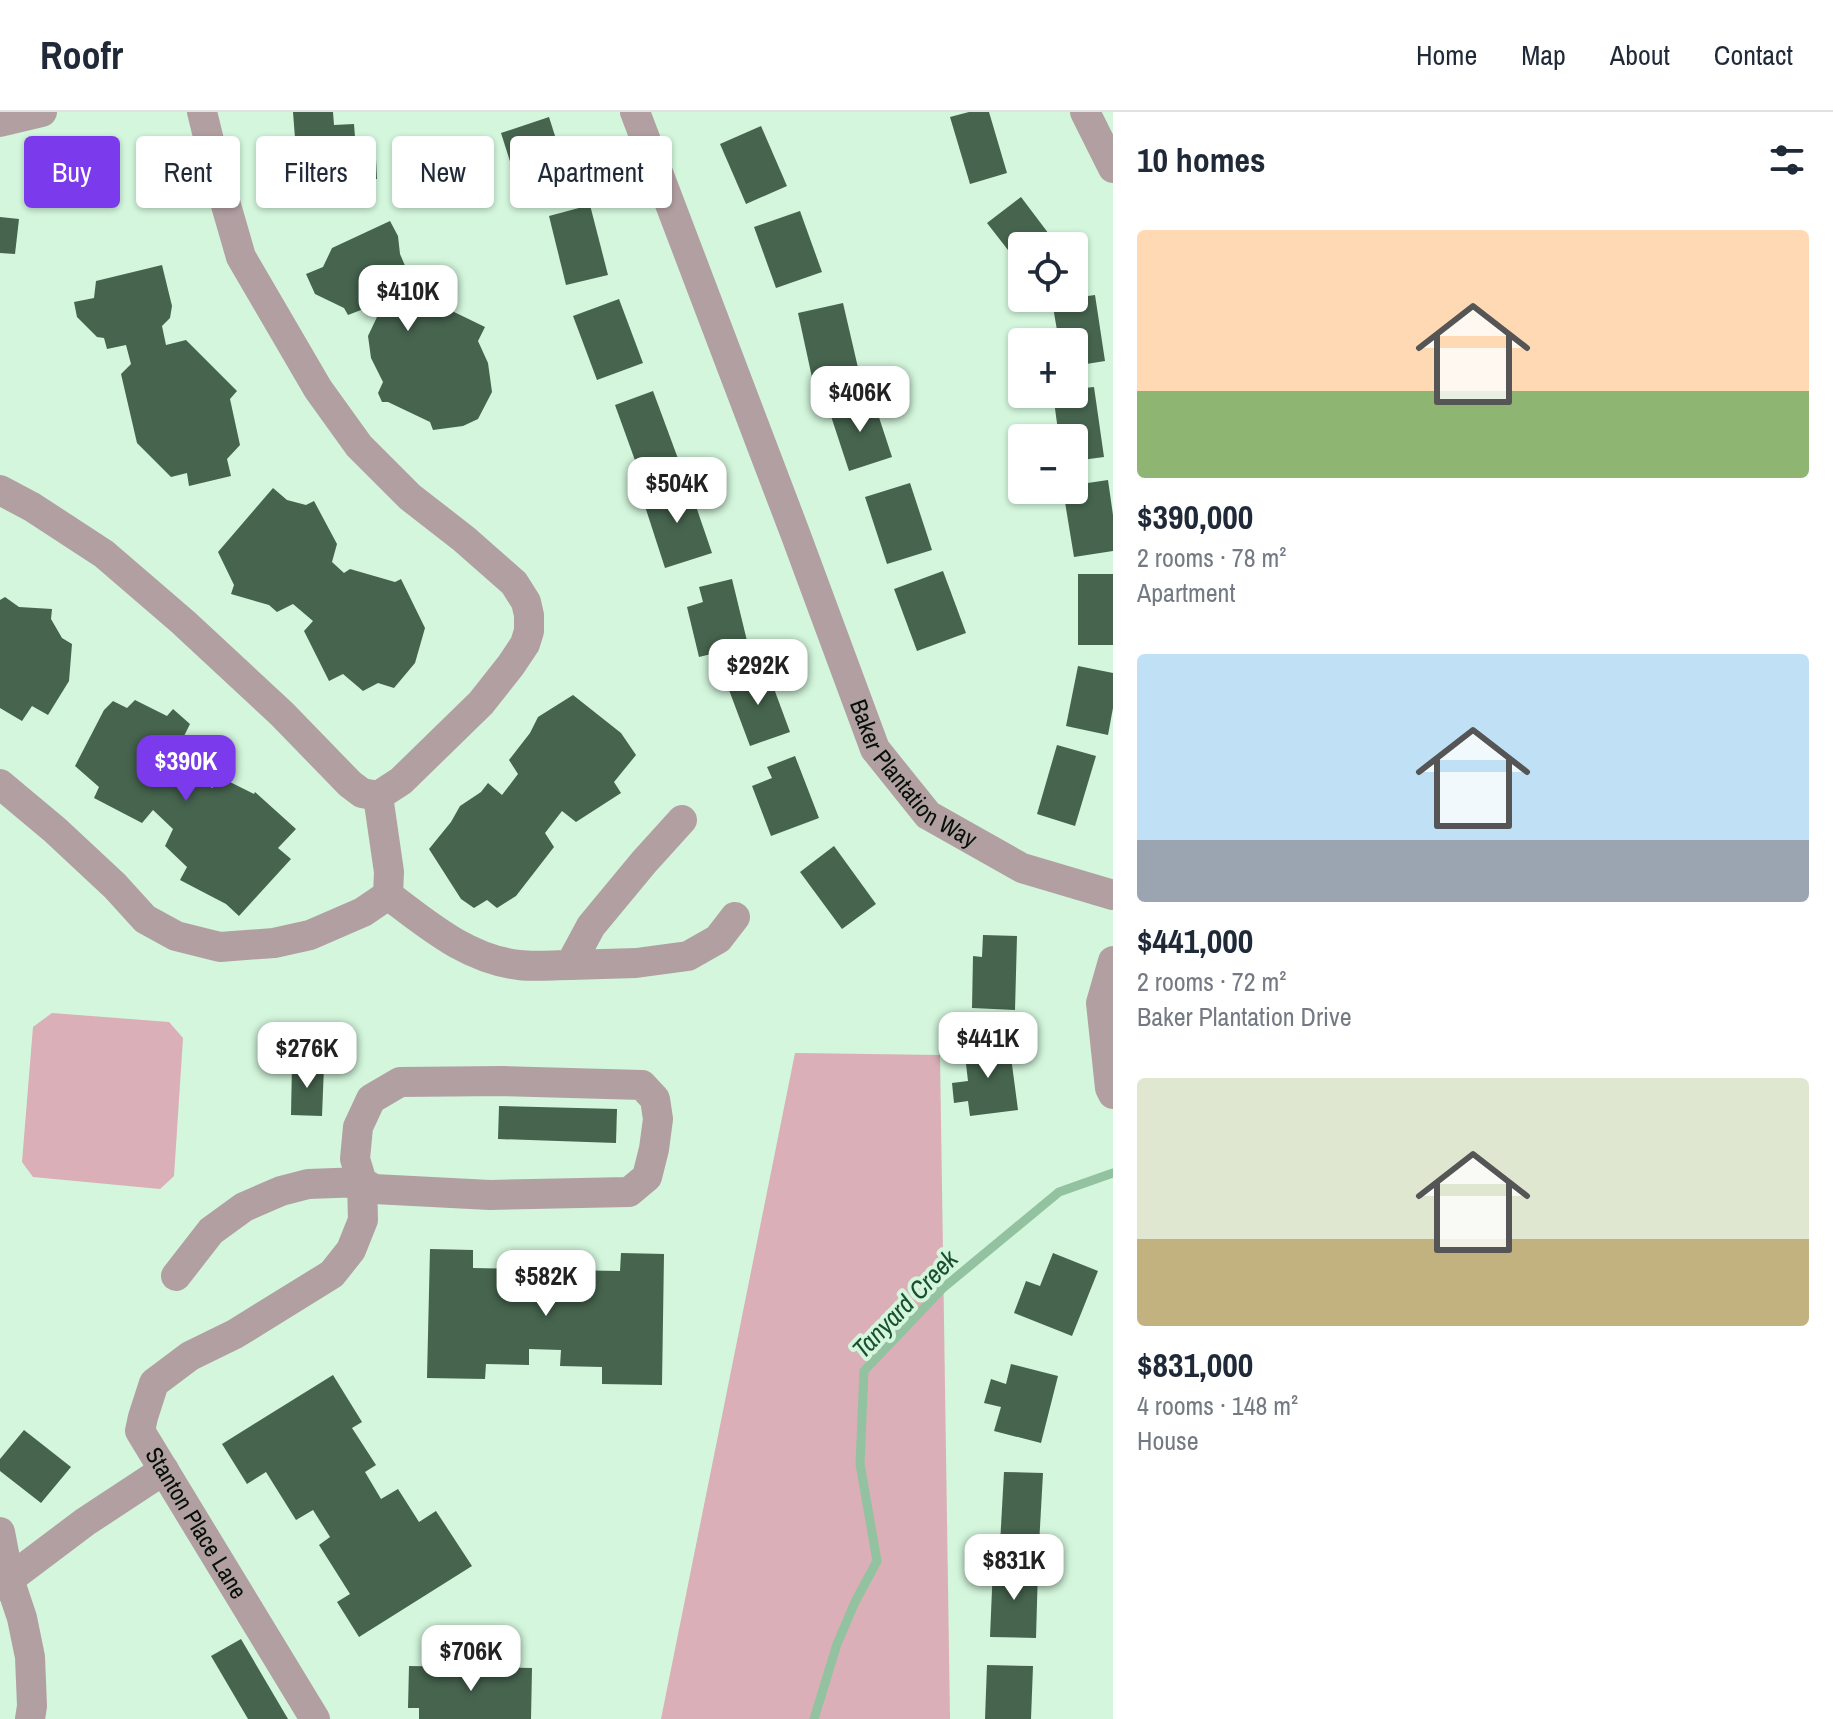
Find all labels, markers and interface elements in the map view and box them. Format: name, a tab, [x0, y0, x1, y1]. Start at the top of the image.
text: Roofr	[40, 30, 123, 81]
text: Home	[1416, 36, 1477, 74]
text: Map	[1521, 36, 1566, 74]
text: About	[1610, 36, 1670, 74]
text: Contact	[1714, 36, 1793, 74]
chip: Buy	[24, 136, 120, 208]
chip: Rent	[136, 136, 240, 208]
chip: Filters	[256, 136, 376, 208]
chip: New	[392, 136, 494, 208]
chip: Apartment	[510, 136, 672, 208]
text: 10 homes	[1137, 137, 1266, 183]
icon: filters	[1765, 138, 1809, 182]
map controls	[1008, 232, 1088, 504]
button: locate	[1008, 232, 1088, 312]
pin: $410K	[352, 265, 464, 333]
text: $410K	[377, 273, 439, 308]
icon: home	[1401, 282, 1545, 426]
button: +	[1008, 328, 1088, 408]
pin: $406K	[804, 366, 916, 434]
text: $406K	[829, 374, 891, 409]
button: −	[1008, 424, 1088, 504]
pin: $504K	[621, 457, 733, 525]
text: $504K	[646, 465, 708, 500]
text: $390,000	[1137, 494, 1253, 540]
text: 2 rooms · 78 m²	[1137, 540, 1286, 575]
text: Apartment	[1137, 575, 1235, 610]
pin: $292K	[702, 639, 814, 707]
text: $292K	[727, 647, 789, 682]
street label: Baker Plantation Way	[843, 695, 983, 854]
icon: home	[1401, 706, 1545, 850]
pin: $390K	[130, 735, 242, 803]
text: $390K	[155, 743, 217, 778]
text: $441,000	[1137, 918, 1253, 964]
text: 2 rooms · 72 m²	[1137, 964, 1286, 999]
text: Baker Plantation Drive	[1137, 999, 1352, 1034]
pin: $441K	[932, 1012, 1044, 1080]
text: $441K	[957, 1020, 1019, 1055]
pin: $276K	[251, 1022, 363, 1090]
text: $276K	[276, 1030, 338, 1065]
icon: home	[1401, 1130, 1545, 1274]
water label: Tanyard Creek	[844, 1241, 966, 1365]
pin: $582K	[490, 1250, 602, 1318]
text: $582K	[515, 1258, 577, 1293]
text: $831,000	[1137, 1342, 1253, 1388]
text: 4 rooms · 148 m²	[1137, 1388, 1298, 1423]
text: House	[1137, 1423, 1199, 1458]
street label: Stanton Place Lane	[139, 1441, 255, 1604]
pin: $831K	[958, 1534, 1070, 1602]
text: $831K	[983, 1542, 1045, 1577]
pin: $706K	[415, 1625, 527, 1693]
text: $706K	[440, 1633, 502, 1668]

